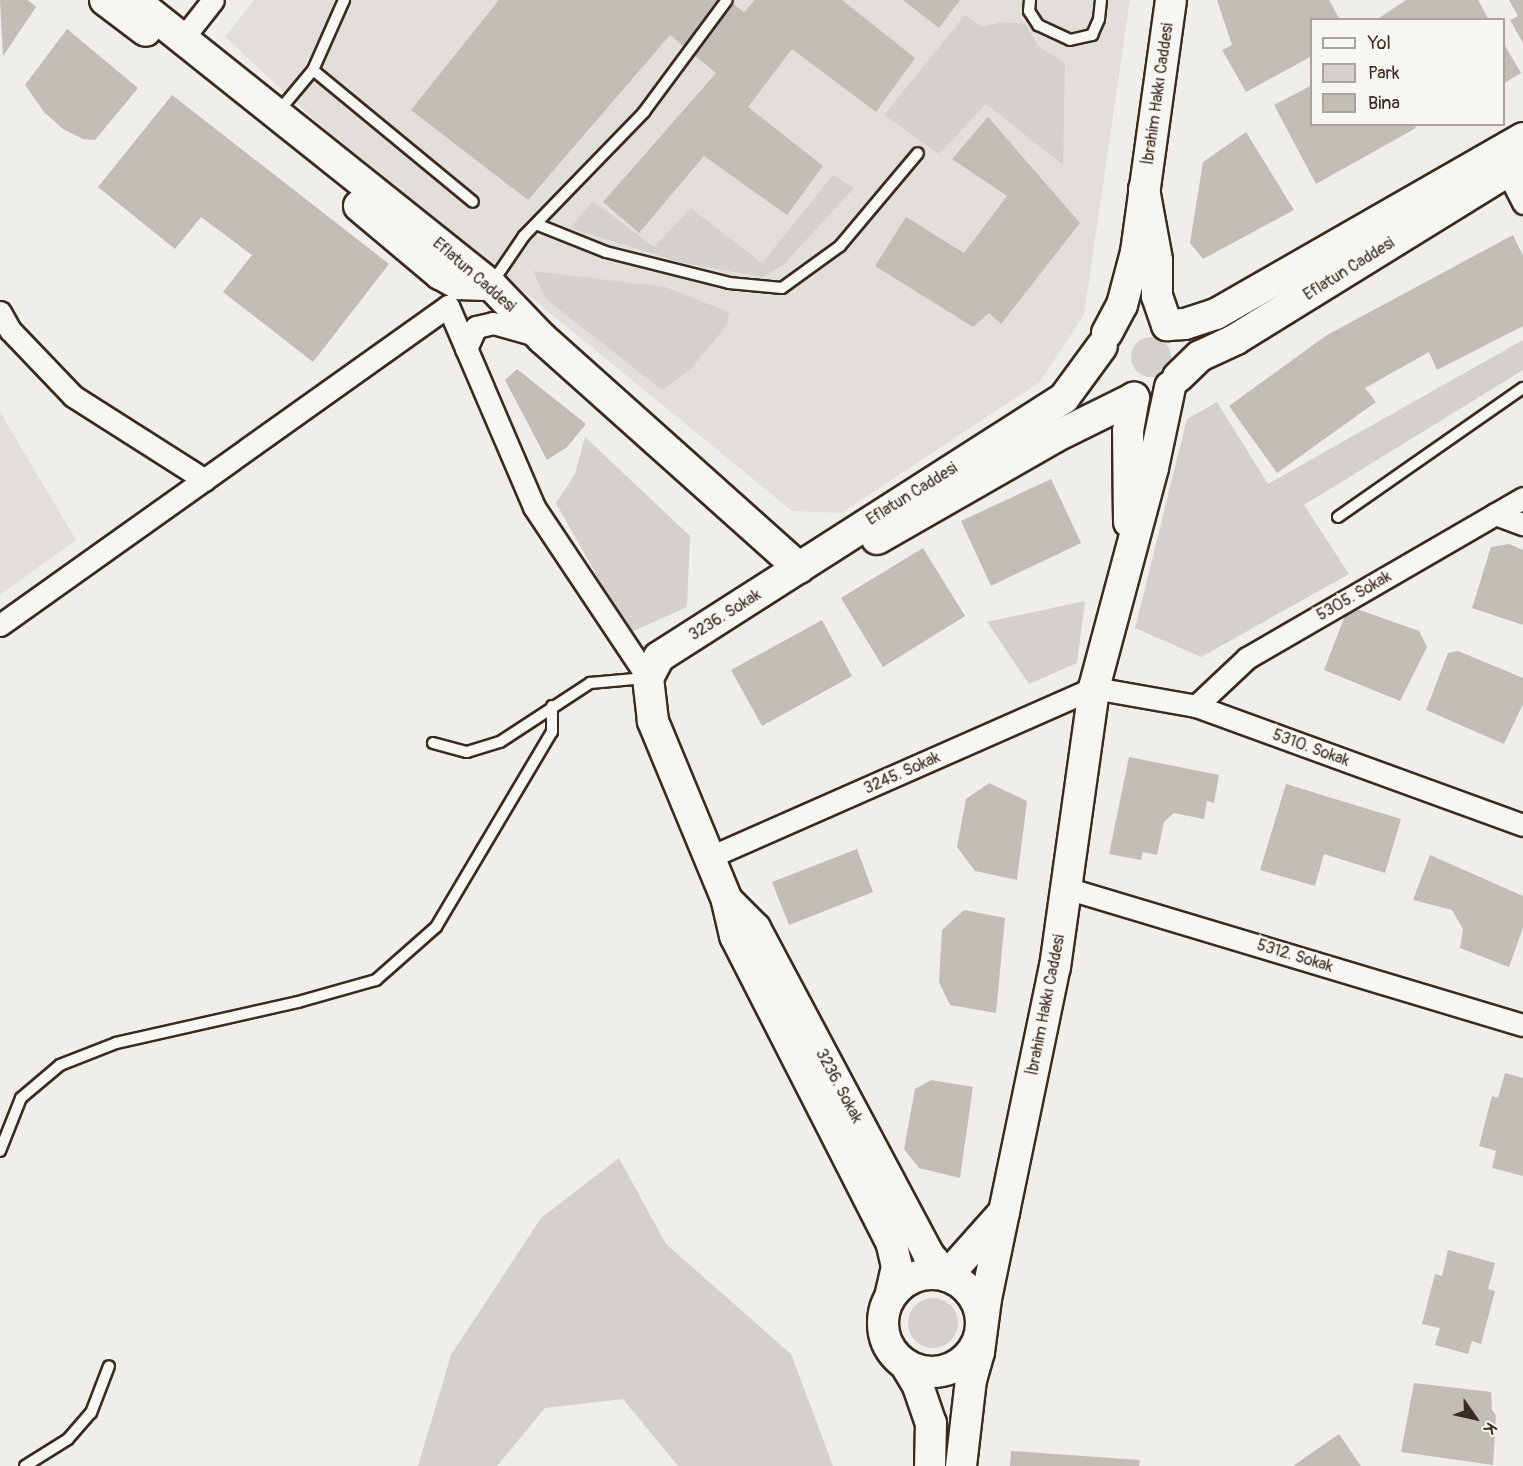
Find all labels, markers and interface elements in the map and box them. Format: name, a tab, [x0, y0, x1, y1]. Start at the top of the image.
legend	[1310, 18, 1505, 126]
street label: İbrahim Hakkı Caddesi	[1139, 22, 1177, 166]
text: Yol	[1368, 32, 1391, 55]
text: Park	[1368, 62, 1400, 85]
text: Bina	[1368, 92, 1400, 115]
street label: Eflatun Caddesi	[1300, 233, 1398, 305]
street label: Eflatun Caddesi	[429, 234, 519, 316]
street label: Eflatun Caddesi	[863, 458, 961, 530]
street label: 5305. Sokak	[1313, 567, 1395, 625]
street label: 3236. Sokak	[685, 585, 765, 645]
street label: 5310. Sokak	[1270, 725, 1352, 771]
street label: 3245. Sokak	[861, 748, 943, 798]
street label: İbrahim Hakkı Caddesi	[1023, 933, 1069, 1077]
street label: 5312. Sokak	[1255, 935, 1335, 977]
street label: 3236. Sokak	[811, 1046, 867, 1126]
north arrow	[1445, 1388, 1505, 1448]
text: K	[1479, 1418, 1501, 1438]

